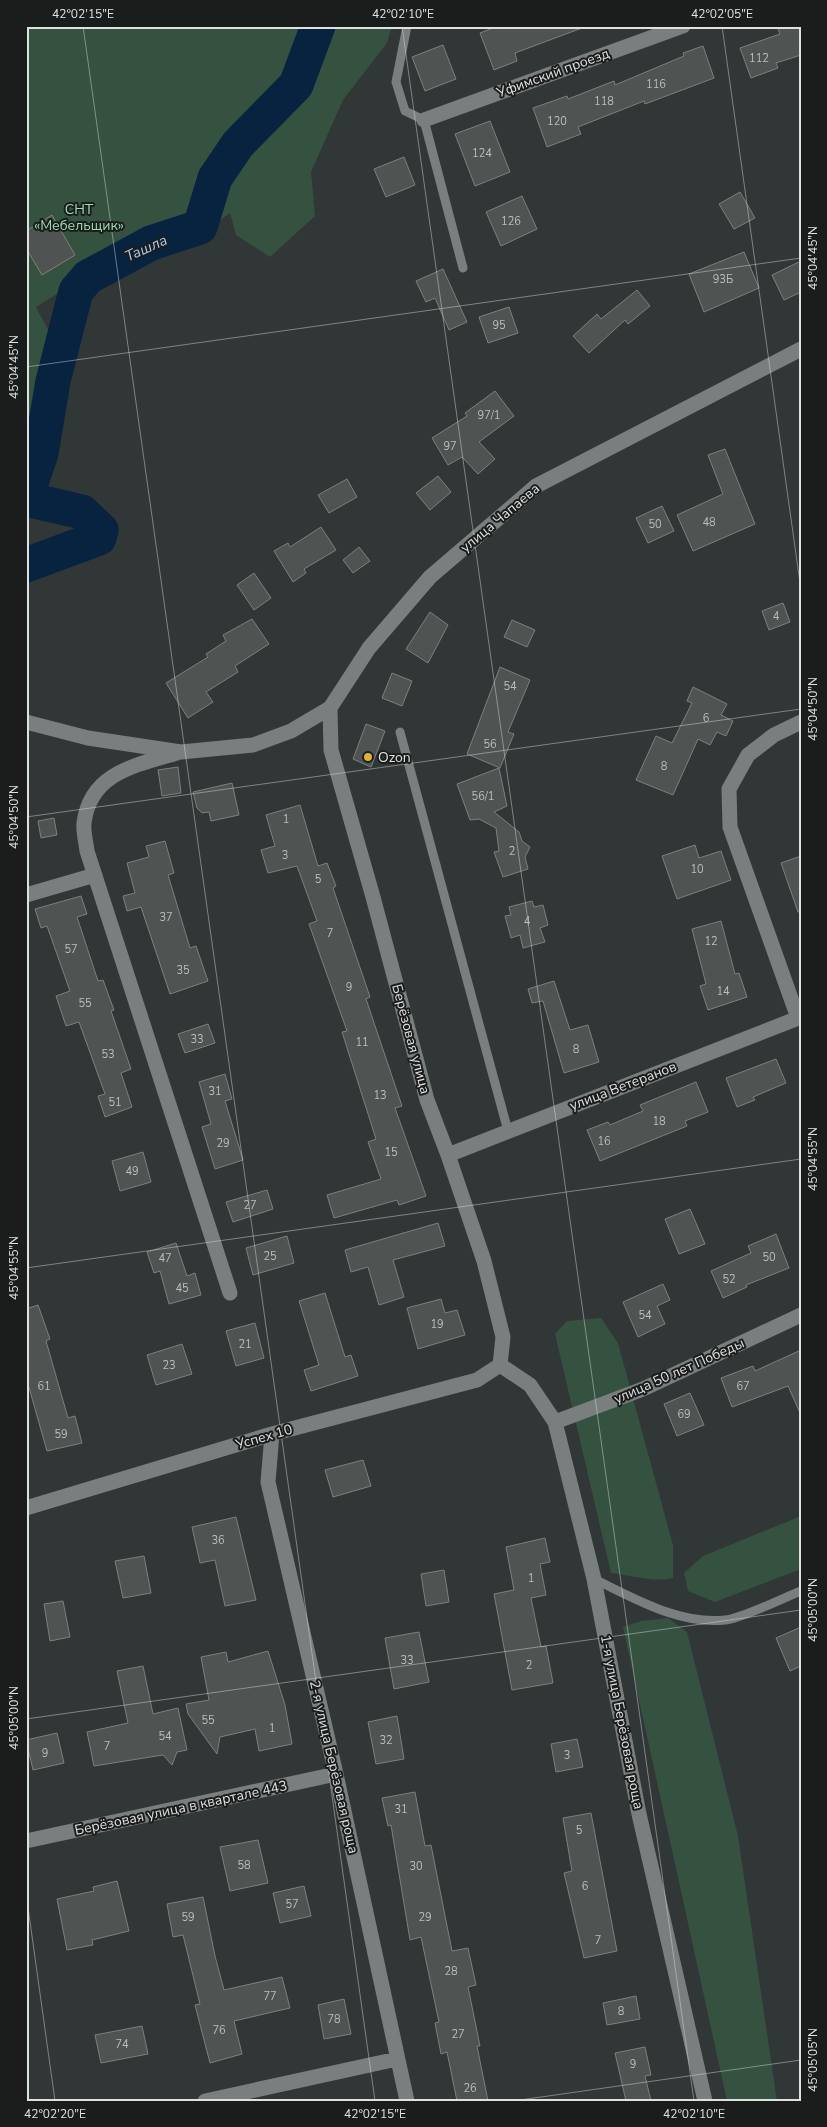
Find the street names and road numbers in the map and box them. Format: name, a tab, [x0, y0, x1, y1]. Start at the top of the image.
street label: Уфимский проезд	[493, 44, 612, 103]
street label: улица Чапаева	[456, 479, 544, 557]
street label: Берёзовая улица	[387, 982, 435, 1096]
street label: улица Ветеранов	[567, 1057, 680, 1115]
street label: улица 50 лет Победы	[611, 1334, 747, 1408]
street label: Успех 10	[232, 1420, 295, 1454]
street label: 1-я улица Берёзовая роща	[596, 1633, 648, 1811]
street label: 2-я улица Берёзовая роща	[305, 1678, 363, 1856]
street label: Берёзовая улица в квартале 443	[73, 1776, 289, 1840]

